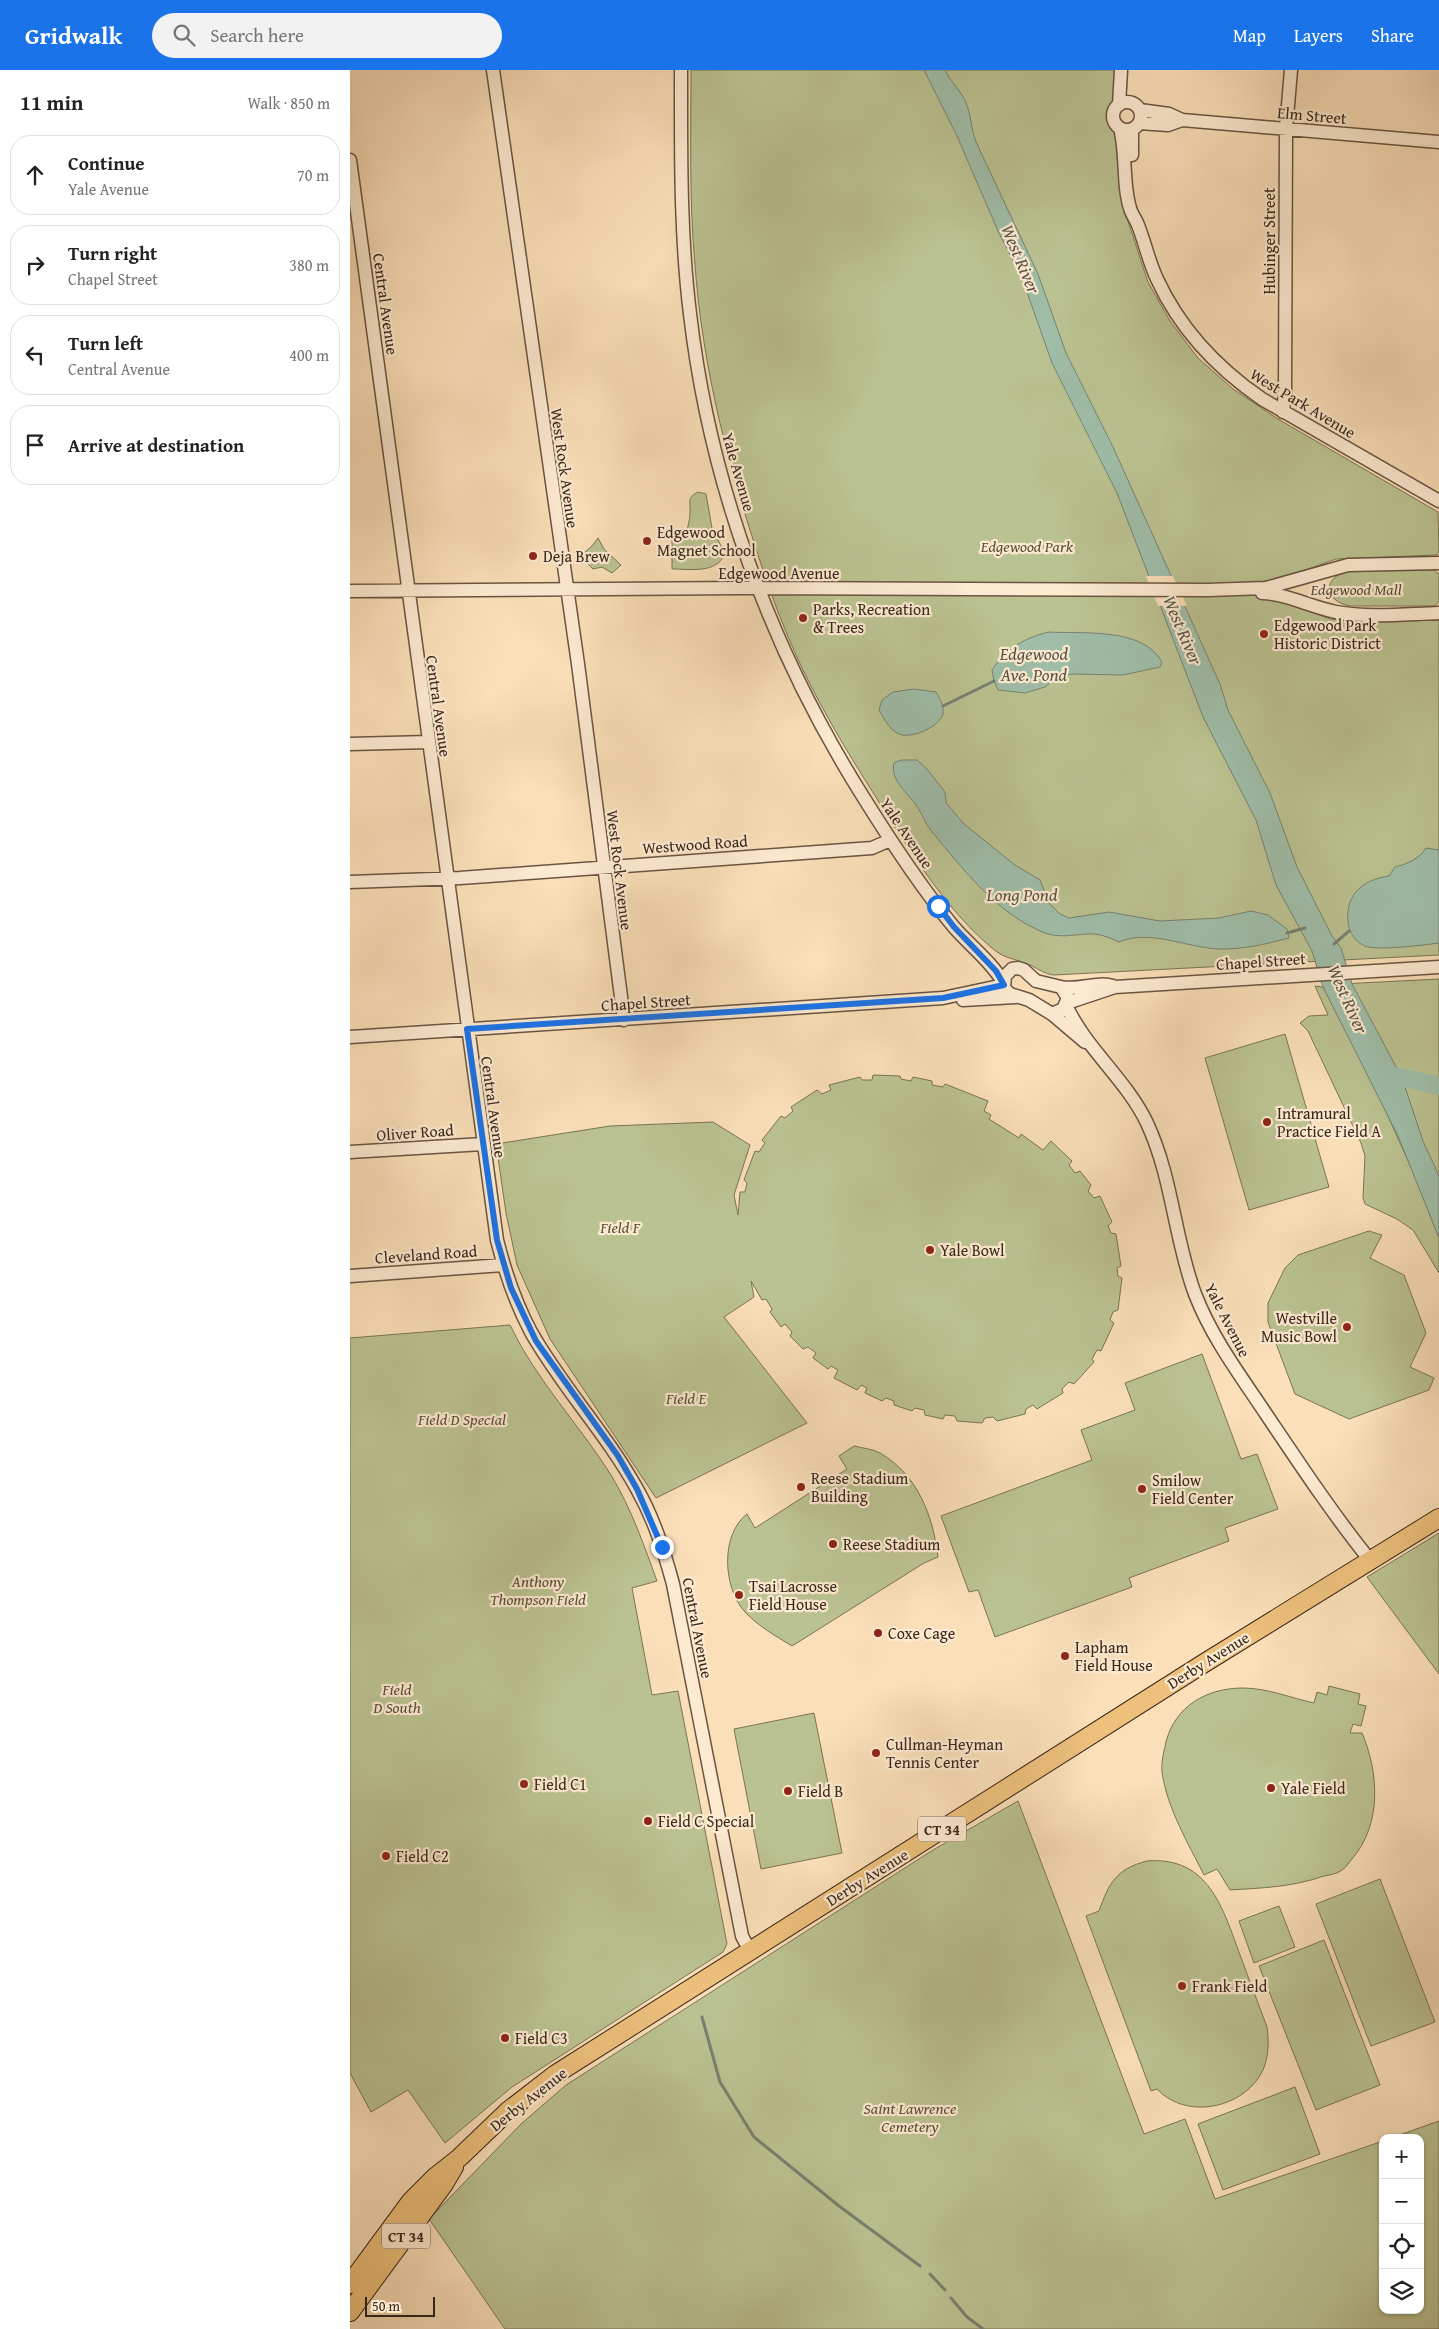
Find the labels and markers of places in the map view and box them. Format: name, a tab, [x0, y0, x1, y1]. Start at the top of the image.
place label: Edgewood Magnet School	[657, 520, 756, 562]
marker: Edgewood Magnet School	[641, 535, 653, 547]
place label: Deja Brew	[543, 544, 611, 568]
marker: Deja Brew	[527, 550, 539, 562]
place label: Parks, Recreation & Trees	[813, 597, 930, 639]
marker: Parks, Recreation & Trees	[797, 612, 809, 624]
place label: Edgewood Park Historic District	[1274, 613, 1381, 655]
marker: Edgewood Park Historic District	[1258, 628, 1270, 640]
place label: Intramural Practice Field A	[1277, 1101, 1381, 1143]
marker: Intramural Practice Field A	[1261, 1116, 1273, 1128]
place label: Yale Bowl	[940, 1238, 1005, 1262]
marker: Yale Bowl	[924, 1244, 936, 1256]
place label: Westville Music Bowl	[1261, 1306, 1338, 1348]
marker: Westville Music Bowl	[1341, 1321, 1353, 1333]
place label: Reese Stadium Building	[811, 1466, 908, 1508]
place label: Smilow Field Center	[1152, 1468, 1234, 1510]
marker: Reese Stadium Building	[795, 1481, 807, 1493]
marker: Smilow Field Center	[1136, 1483, 1148, 1495]
place label: Reese Stadium	[843, 1532, 940, 1556]
marker: Reese Stadium	[827, 1538, 839, 1550]
place label: Tsai Lacrosse Field House	[749, 1574, 837, 1616]
marker: Tsai Lacrosse Field House	[733, 1589, 745, 1601]
place label: Coxe Cage	[888, 1621, 955, 1645]
marker: Coxe Cage	[872, 1627, 884, 1639]
place label: Lapham Field House	[1075, 1635, 1153, 1677]
marker: Lapham Field House	[1059, 1650, 1071, 1662]
place label: Cullman-Heyman Tennis Center	[886, 1732, 1003, 1774]
marker: Cullman-Heyman Tennis Center	[870, 1747, 882, 1759]
place label: Field C1	[534, 1772, 587, 1796]
place label: Yale Field	[1281, 1776, 1346, 1800]
marker: Field C1	[518, 1778, 530, 1790]
place label: Field B	[798, 1779, 843, 1803]
marker: Yale Field	[1265, 1782, 1277, 1794]
marker: Field B	[782, 1785, 794, 1797]
place label: Field C Special	[658, 1809, 755, 1833]
marker: Field C Special	[642, 1815, 654, 1827]
place label: Field C2	[396, 1844, 449, 1868]
marker: Field C2	[380, 1850, 392, 1862]
place label: Frank Field	[1192, 1974, 1268, 1998]
marker: Frank Field	[1176, 1980, 1188, 1992]
place label: Field C3	[515, 2026, 568, 2050]
marker: Field C3	[499, 2032, 511, 2044]

